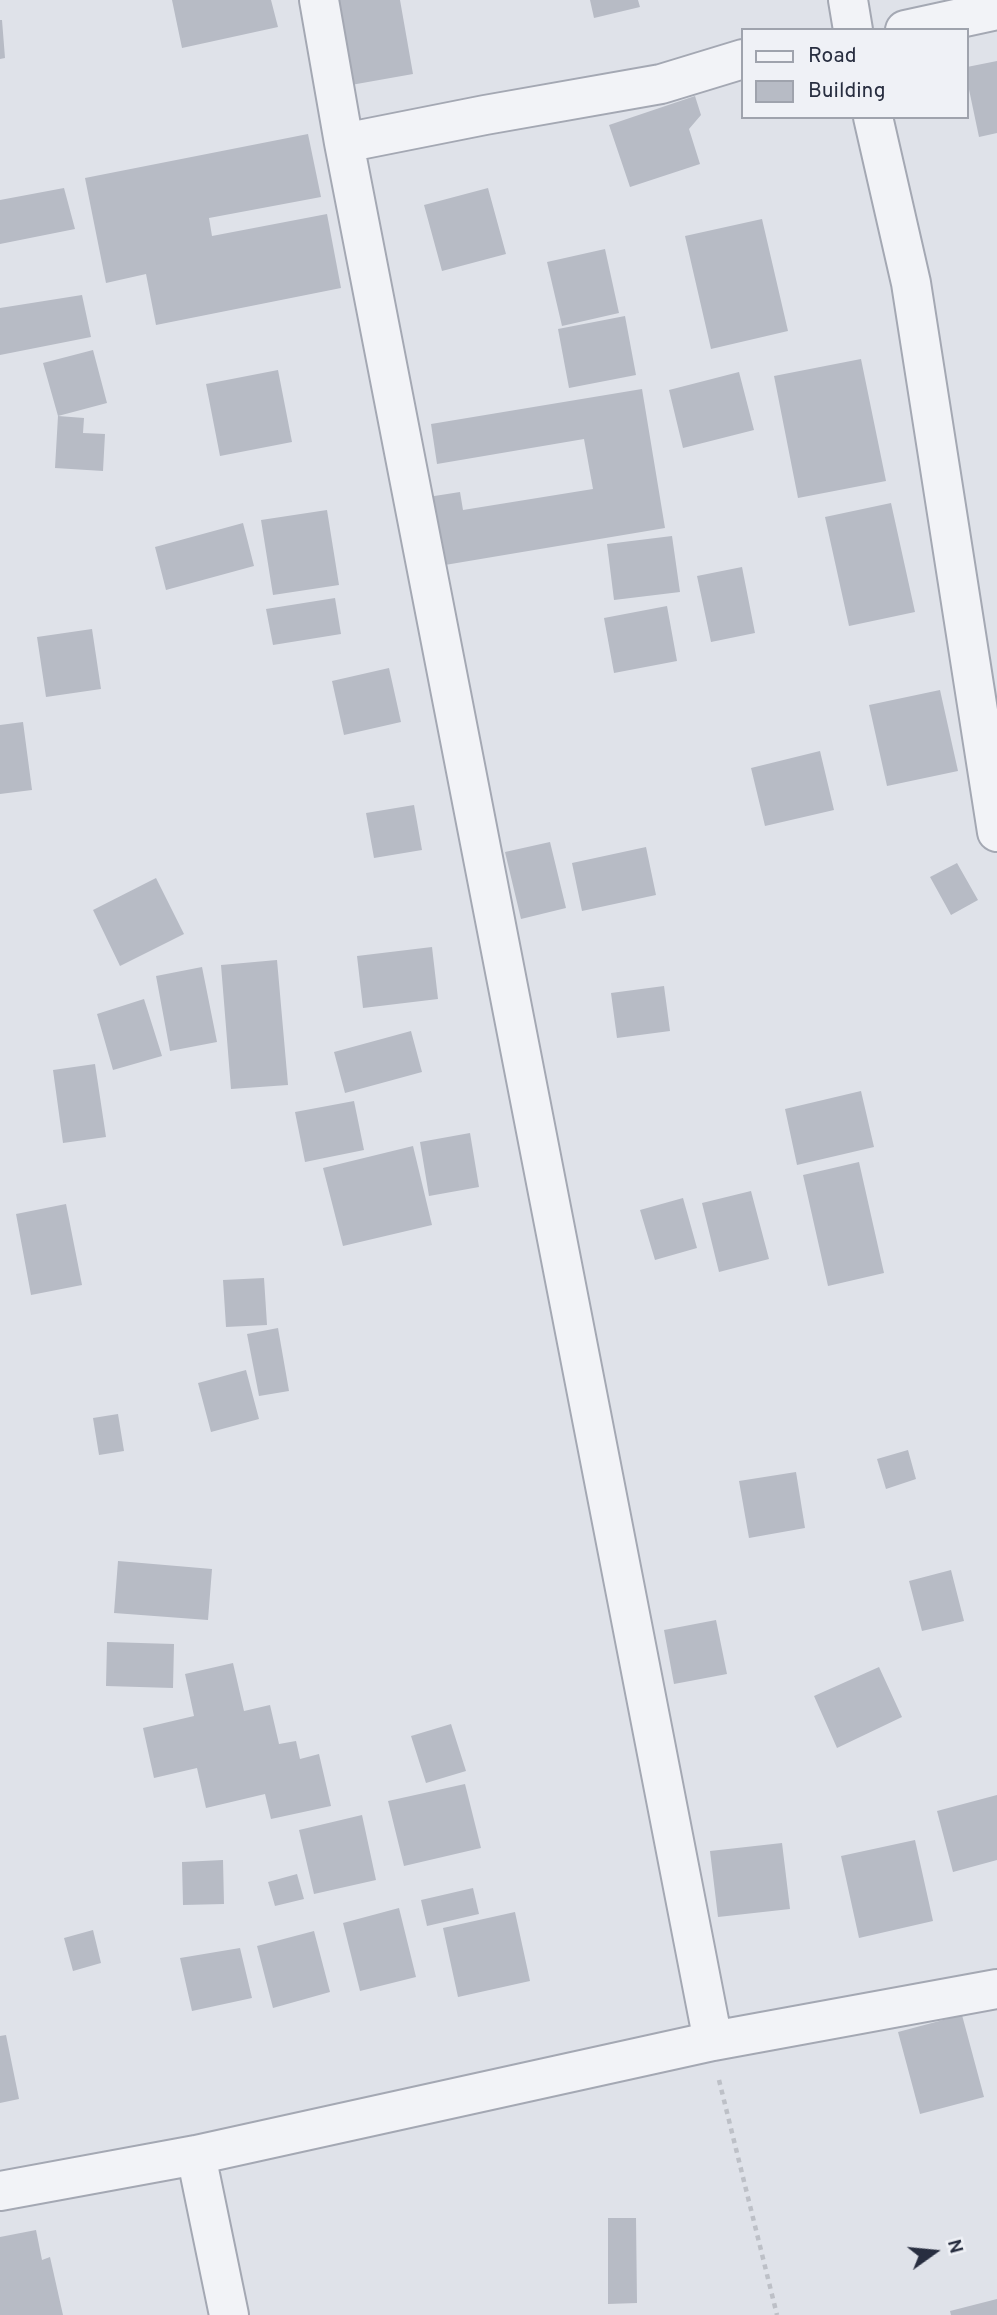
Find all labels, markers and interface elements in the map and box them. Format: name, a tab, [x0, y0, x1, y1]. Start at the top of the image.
legend	[741, 28, 969, 119]
text: Road	[808, 43, 857, 70]
text: Building	[808, 78, 886, 105]
north arrow	[899, 2217, 969, 2287]
text: N	[941, 2237, 968, 2256]

